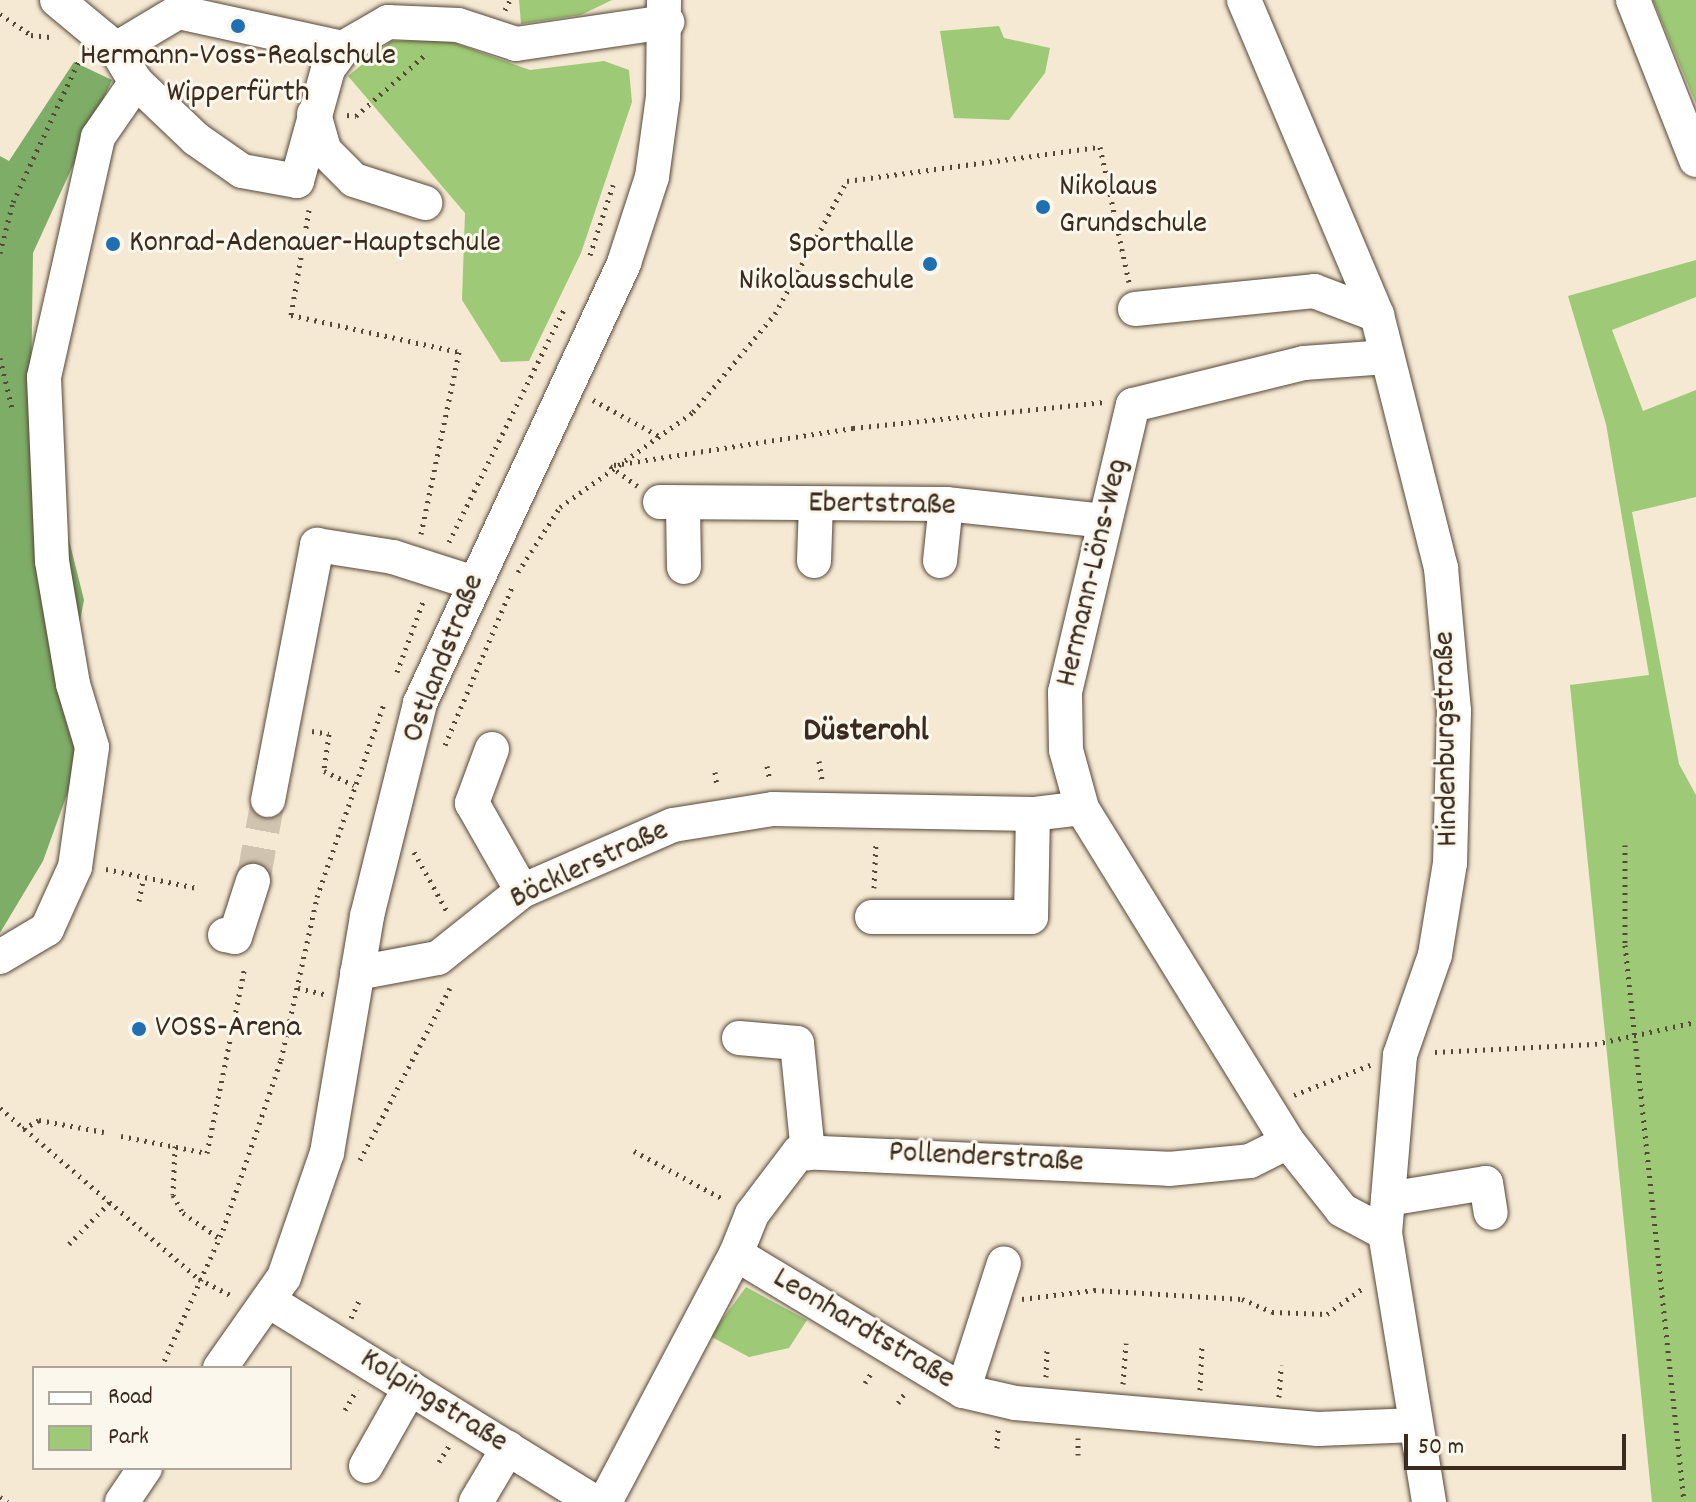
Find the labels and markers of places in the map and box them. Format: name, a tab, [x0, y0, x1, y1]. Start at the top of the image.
marker: Hermann-Voss-Realschule Wipperfürth	[229, 17, 247, 35]
place label: Hermann-Voss-Realschule Wipperfürth	[80, 39, 396, 114]
place label: Nikolaus Grundschule	[1059, 170, 1207, 245]
marker: Nikolaus Grundschule	[1034, 198, 1052, 216]
place label: Konrad-Adenauer-Hauptschule	[129, 225, 501, 263]
place label: Sporthalle Nikolausschule	[739, 227, 914, 302]
marker: Konrad-Adenauer-Hauptschule	[104, 235, 122, 253]
marker: Sporthalle Nikolausschule	[921, 255, 939, 273]
place label: VOSS-Arena	[155, 1010, 301, 1048]
marker: VOSS-Arena	[130, 1020, 148, 1038]

